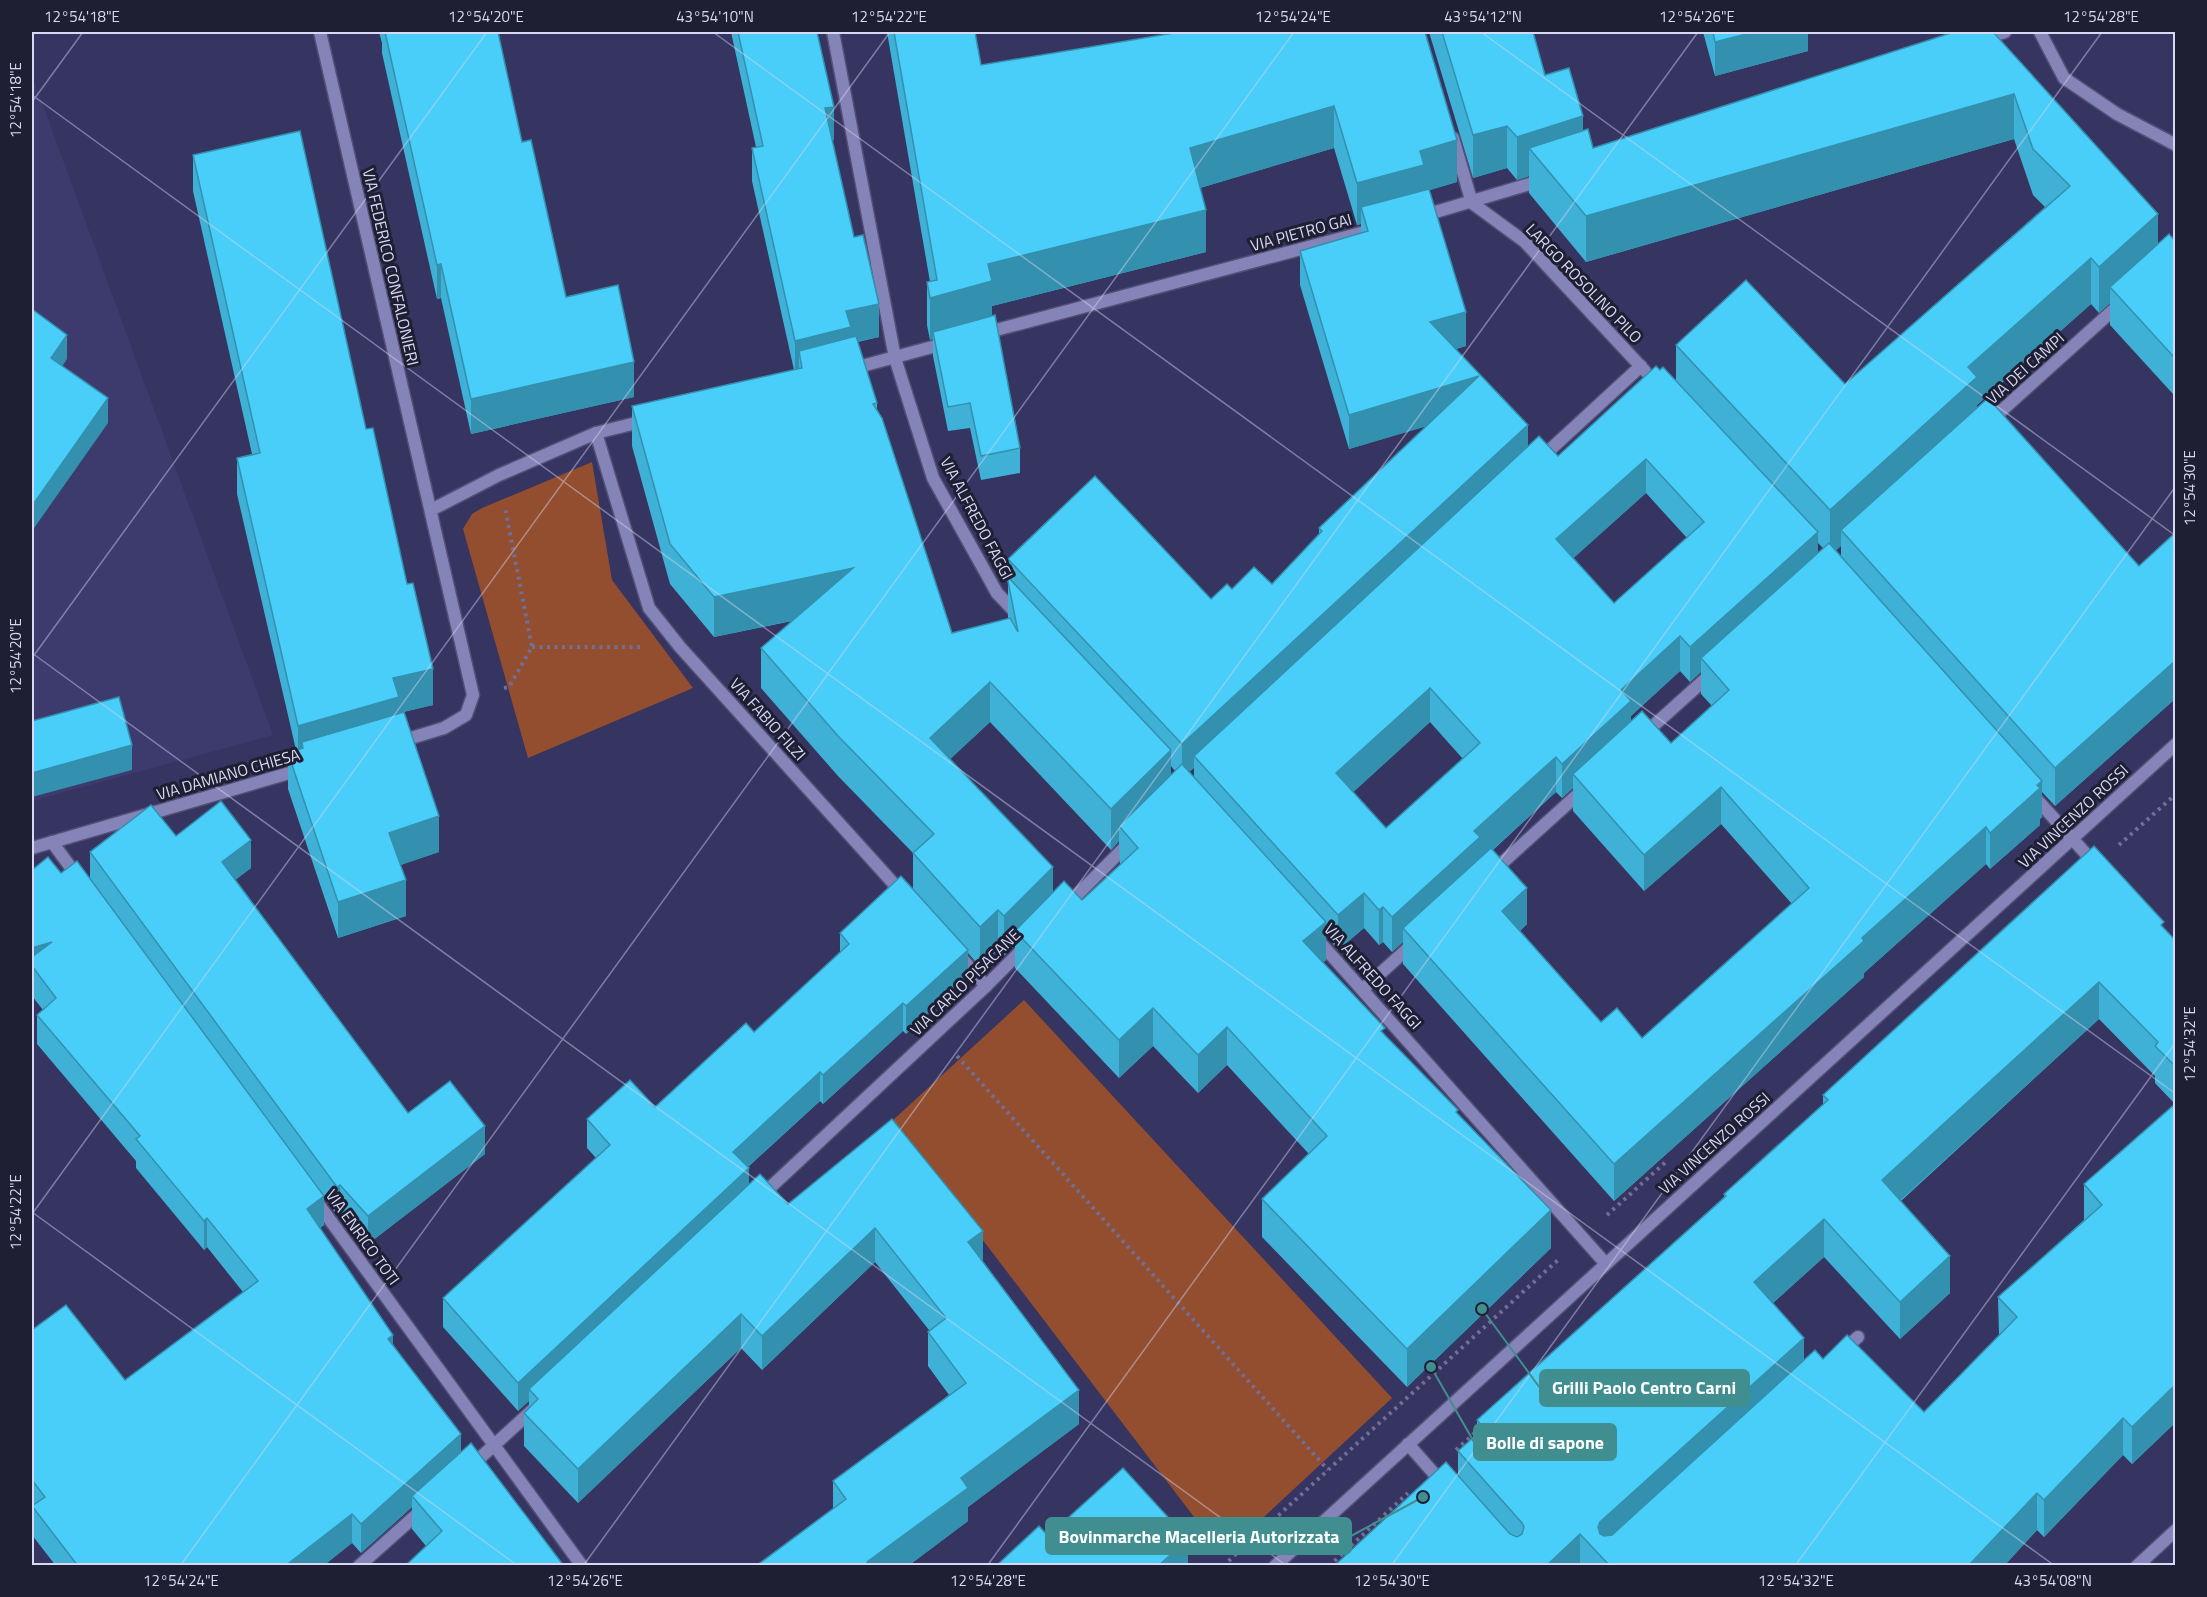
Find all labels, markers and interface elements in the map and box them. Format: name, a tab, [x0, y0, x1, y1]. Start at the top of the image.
text: 12°54'18"E	[44, 5, 120, 28]
text: 12°54'20"E	[448, 5, 524, 28]
text: 43°54'10"N	[676, 5, 754, 28]
text: 12°54'22"E	[851, 5, 927, 28]
text: 12°54'24"E	[1255, 5, 1331, 28]
text: 43°54'12"N	[1444, 5, 1522, 28]
text: 12°54'26"E	[1659, 5, 1735, 28]
text: 12°54'28"E	[2063, 5, 2139, 28]
text: 12°54'18"E	[4, 62, 27, 138]
street label: VIA FEDERICO CONFALONIERI	[357, 166, 425, 368]
street label: VIA PIETRO GAI	[1248, 207, 1354, 257]
street label: LARGO ROSOLINO PILO	[1520, 218, 1648, 348]
street label: VIA DEI CAMPI	[1981, 326, 2069, 410]
text: 12°54'30"E	[2178, 450, 2201, 526]
street label: VIA ALFREDO FAGGI	[935, 452, 1019, 584]
text: 12°54'20"E	[4, 618, 27, 694]
street label: VIA FABIO FILZI	[724, 672, 812, 766]
street label: VIA DAMIANO CHIESA	[154, 742, 303, 806]
street label: VIA VINCENZO ROSSI	[2013, 758, 2133, 874]
street label: VIA ALFREDO FAGGI	[1319, 917, 1427, 1035]
street label: VIA CARLO PISACANE	[905, 923, 1026, 1041]
text: 12°54'32"E	[2178, 1006, 2201, 1082]
street label: VIA VINCENZO ROSSI	[1653, 1086, 1775, 1200]
text: 12°54'22"E	[4, 1174, 27, 1250]
street label: VIA ENRICO TOTI	[320, 1184, 406, 1290]
callout: Grilli Paolo Centro Carni	[1540, 1370, 1749, 1406]
text: Grilli Paolo Centro Carni	[1552, 1374, 1736, 1401]
callout: Bolle di sapone	[1474, 1424, 1616, 1460]
text: Bolle di sapone	[1486, 1429, 1604, 1456]
callout: Bovinmarche Macelleria Autorizzata	[1046, 1518, 1351, 1554]
text: Bovinmarche Macelleria Autorizzata	[1059, 1523, 1339, 1550]
text: 12°54'24"E	[143, 1569, 219, 1592]
text: 12°54'26"E	[547, 1569, 623, 1592]
text: 12°54'28"E	[950, 1569, 1026, 1592]
text: 12°54'30"E	[1354, 1569, 1430, 1592]
text: 12°54'32"E	[1758, 1569, 1834, 1592]
text: 43°54'08"N	[2014, 1569, 2092, 1592]

